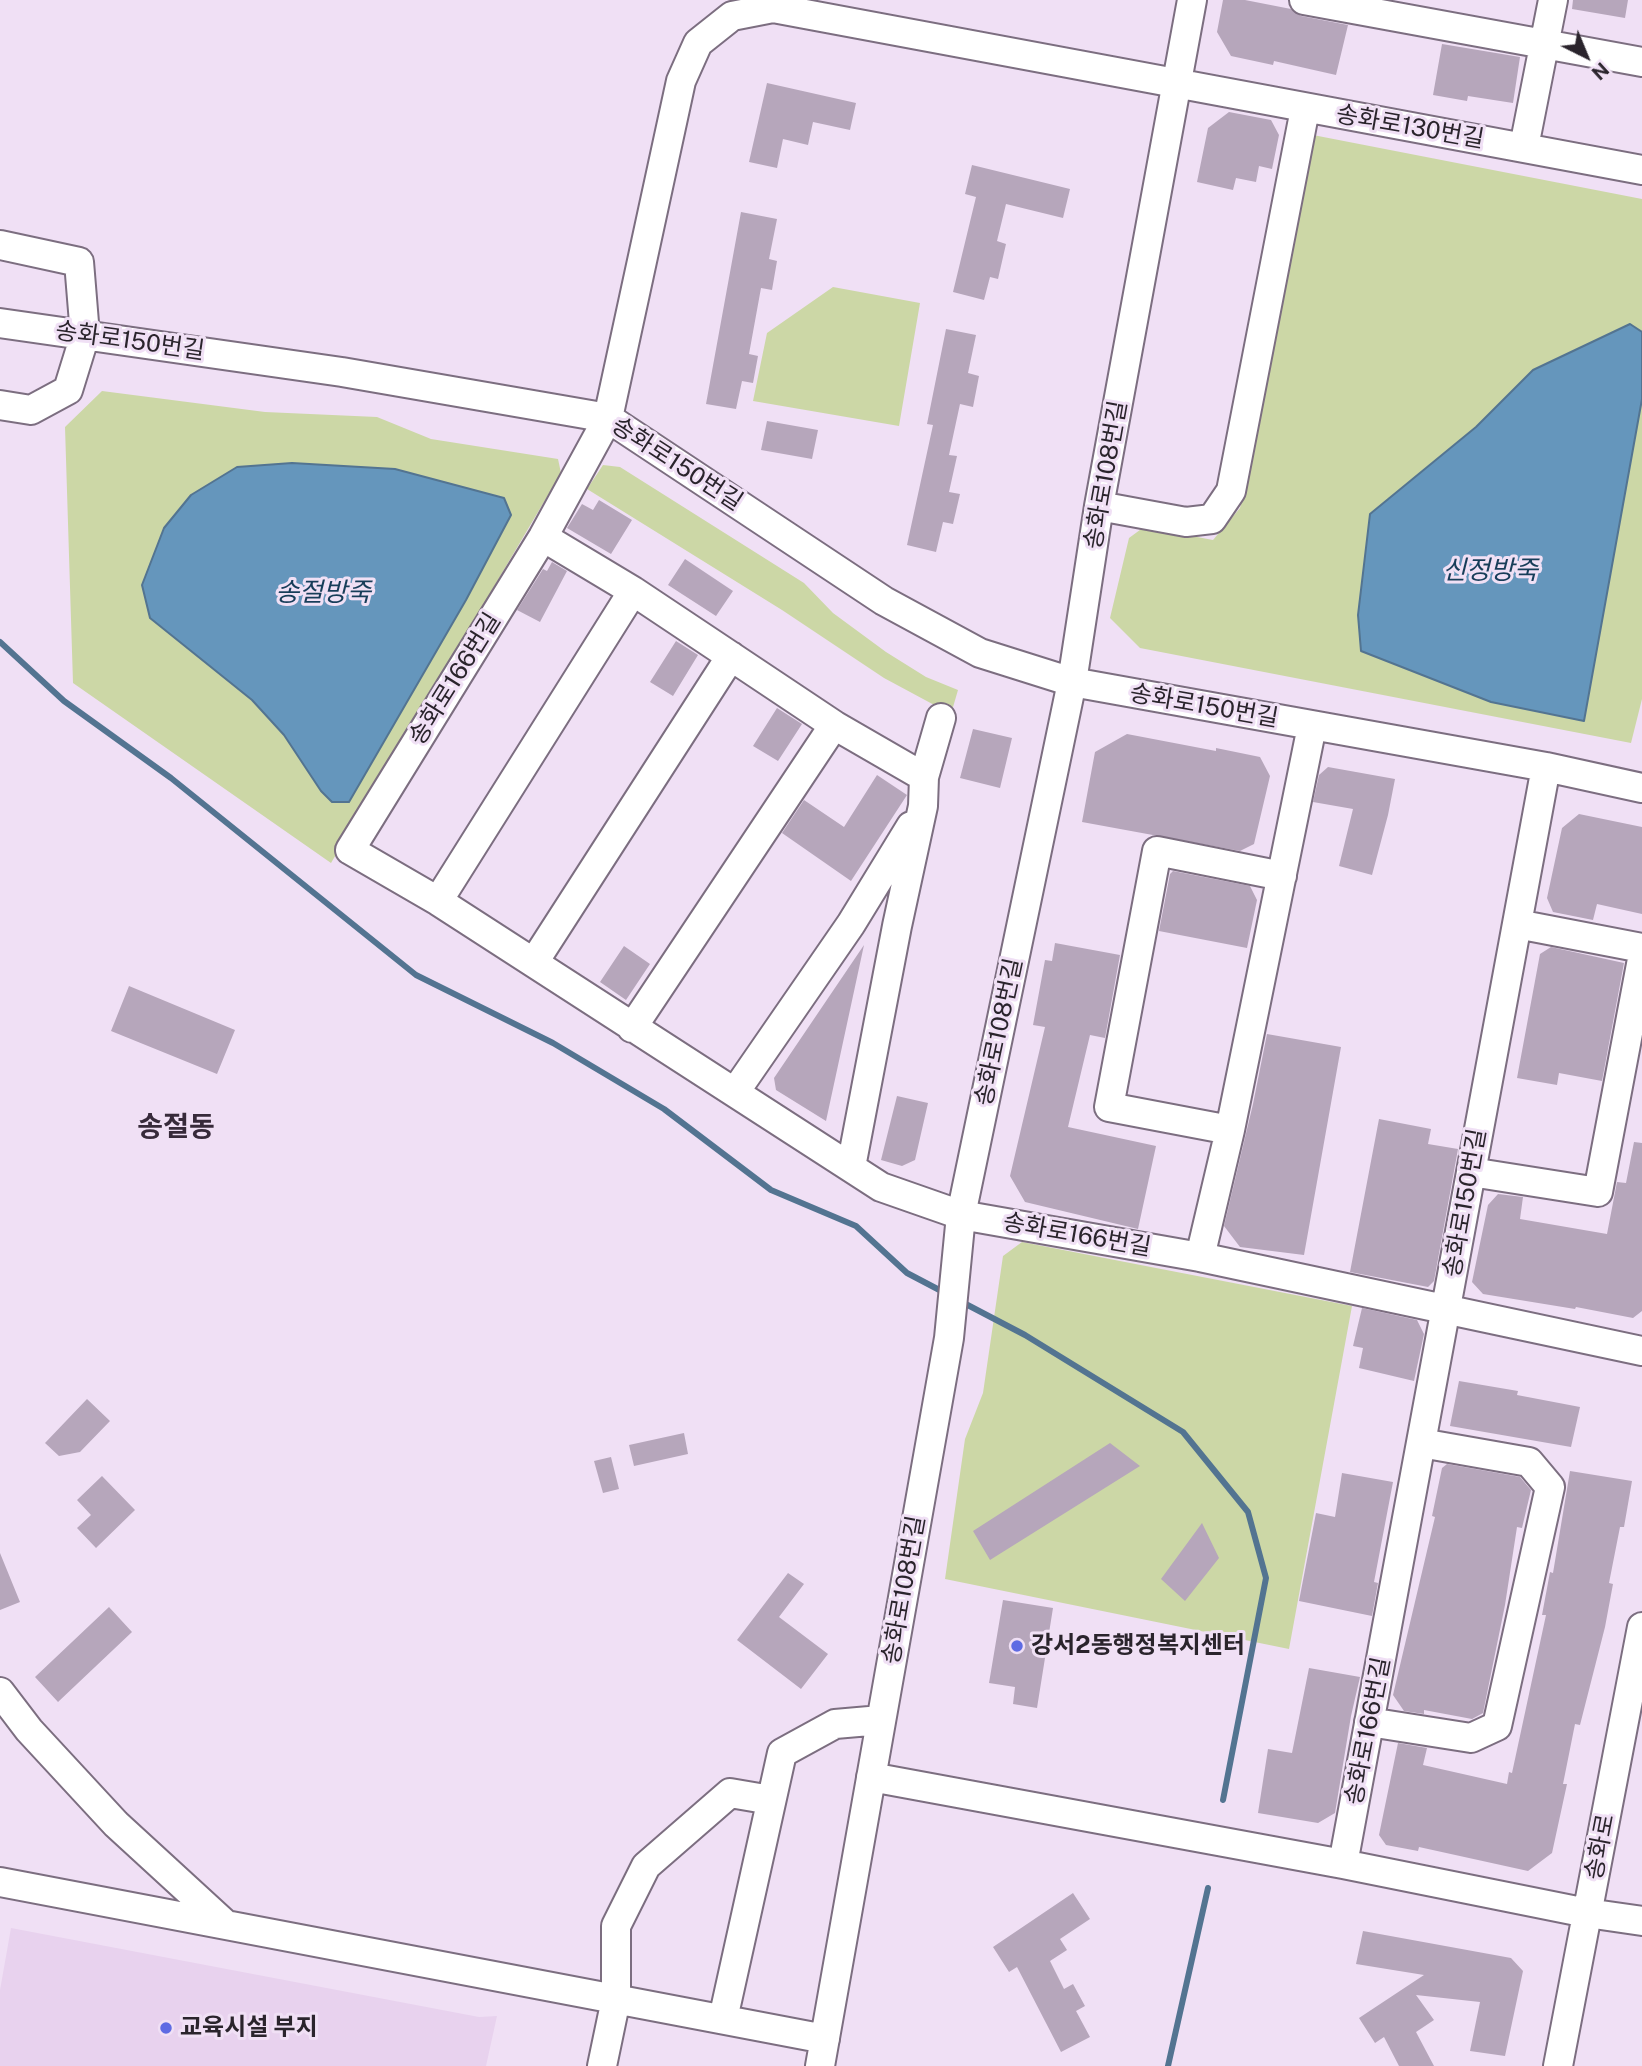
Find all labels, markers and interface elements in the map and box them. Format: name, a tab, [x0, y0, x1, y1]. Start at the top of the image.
north arrow	[1551, 21, 1621, 91]
text: N	[1587, 58, 1613, 84]
street label: 송화로130번길	[1334, 100, 1486, 154]
street label: 송화로150번길	[54, 316, 206, 366]
street label: 송화로108번길	[1079, 399, 1133, 551]
street label: 송화로150번길	[606, 411, 748, 517]
water label: 신정방죽	[1442, 555, 1538, 587]
water label: 송절방죽	[275, 577, 371, 609]
street label: 송화로166번길	[403, 608, 507, 750]
street label: 송화로150번길	[1128, 679, 1280, 733]
street label: 송화로108번길	[969, 956, 1029, 1108]
district label: 송절동	[137, 1110, 215, 1144]
street label: 송화로150번길	[1438, 1127, 1492, 1279]
street label: 송화로166번길	[1001, 1208, 1153, 1262]
street label: 송화로108번길	[877, 1514, 931, 1666]
place label: 강서2동행정복지센터	[1031, 1632, 1245, 1660]
marker: 강서2동행정복지센터	[1009, 1638, 1025, 1654]
street label: 송화로166번길	[1340, 1655, 1396, 1807]
street label: 송화로	[1580, 1812, 1620, 1882]
place label: 교육시설 부지	[180, 2014, 318, 2042]
marker: 교육시설 부지	[158, 2020, 174, 2036]

